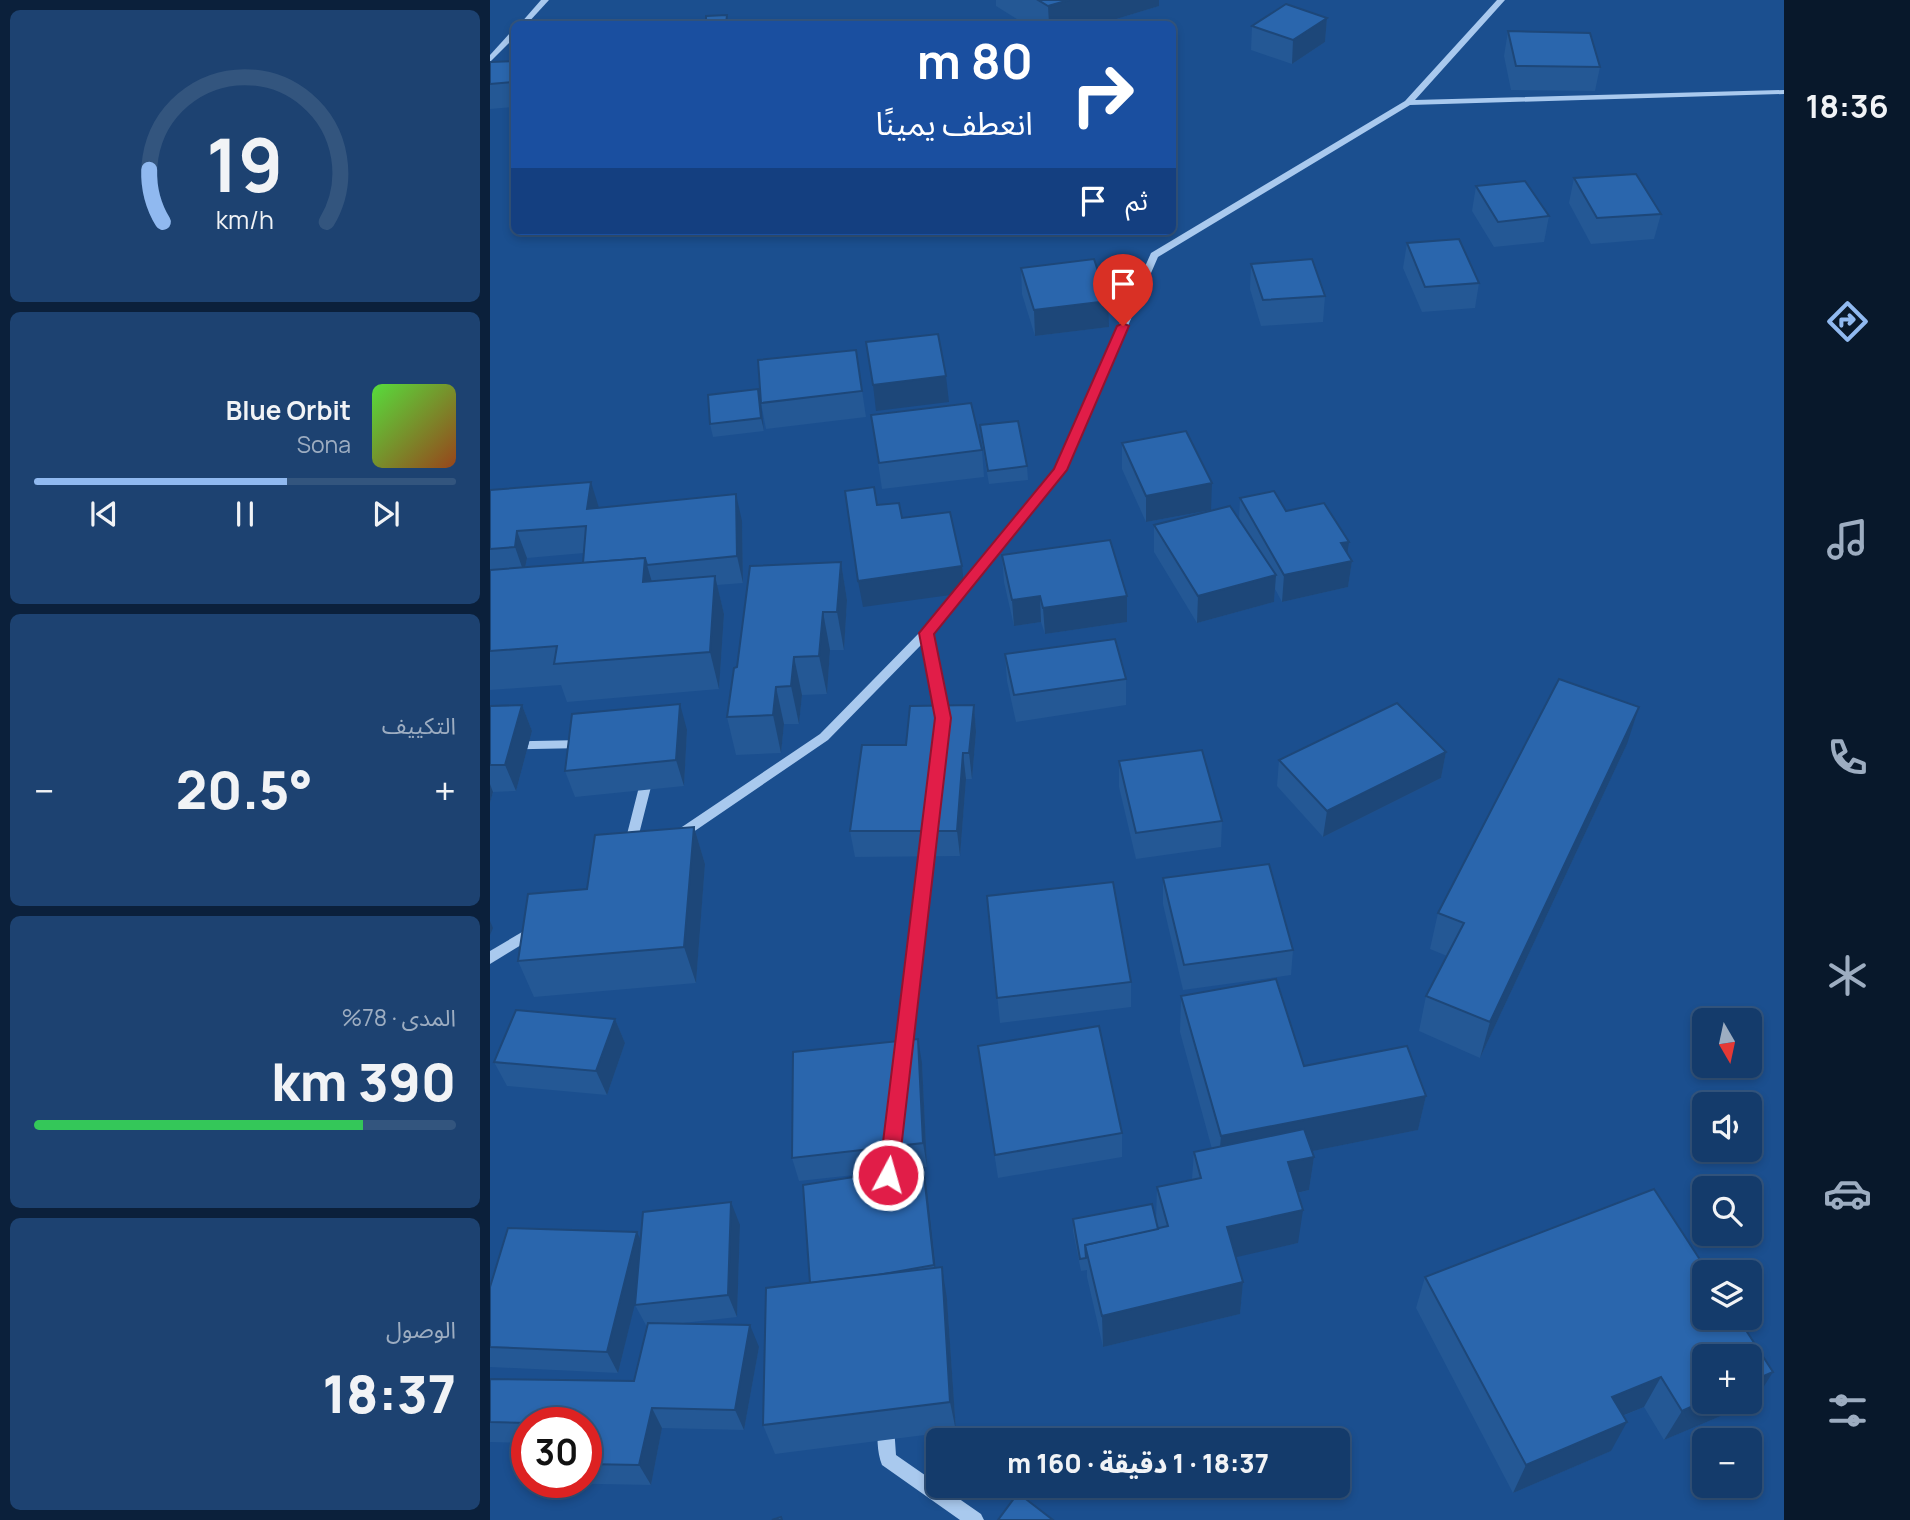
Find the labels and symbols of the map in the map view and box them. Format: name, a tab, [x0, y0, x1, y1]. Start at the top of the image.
pin	[1093, 254, 1153, 326]
north arrow	[1692, 1008, 1762, 1078]
position arrow	[851, 1138, 925, 1212]
speed limit sign: 30	[511, 1407, 602, 1498]

